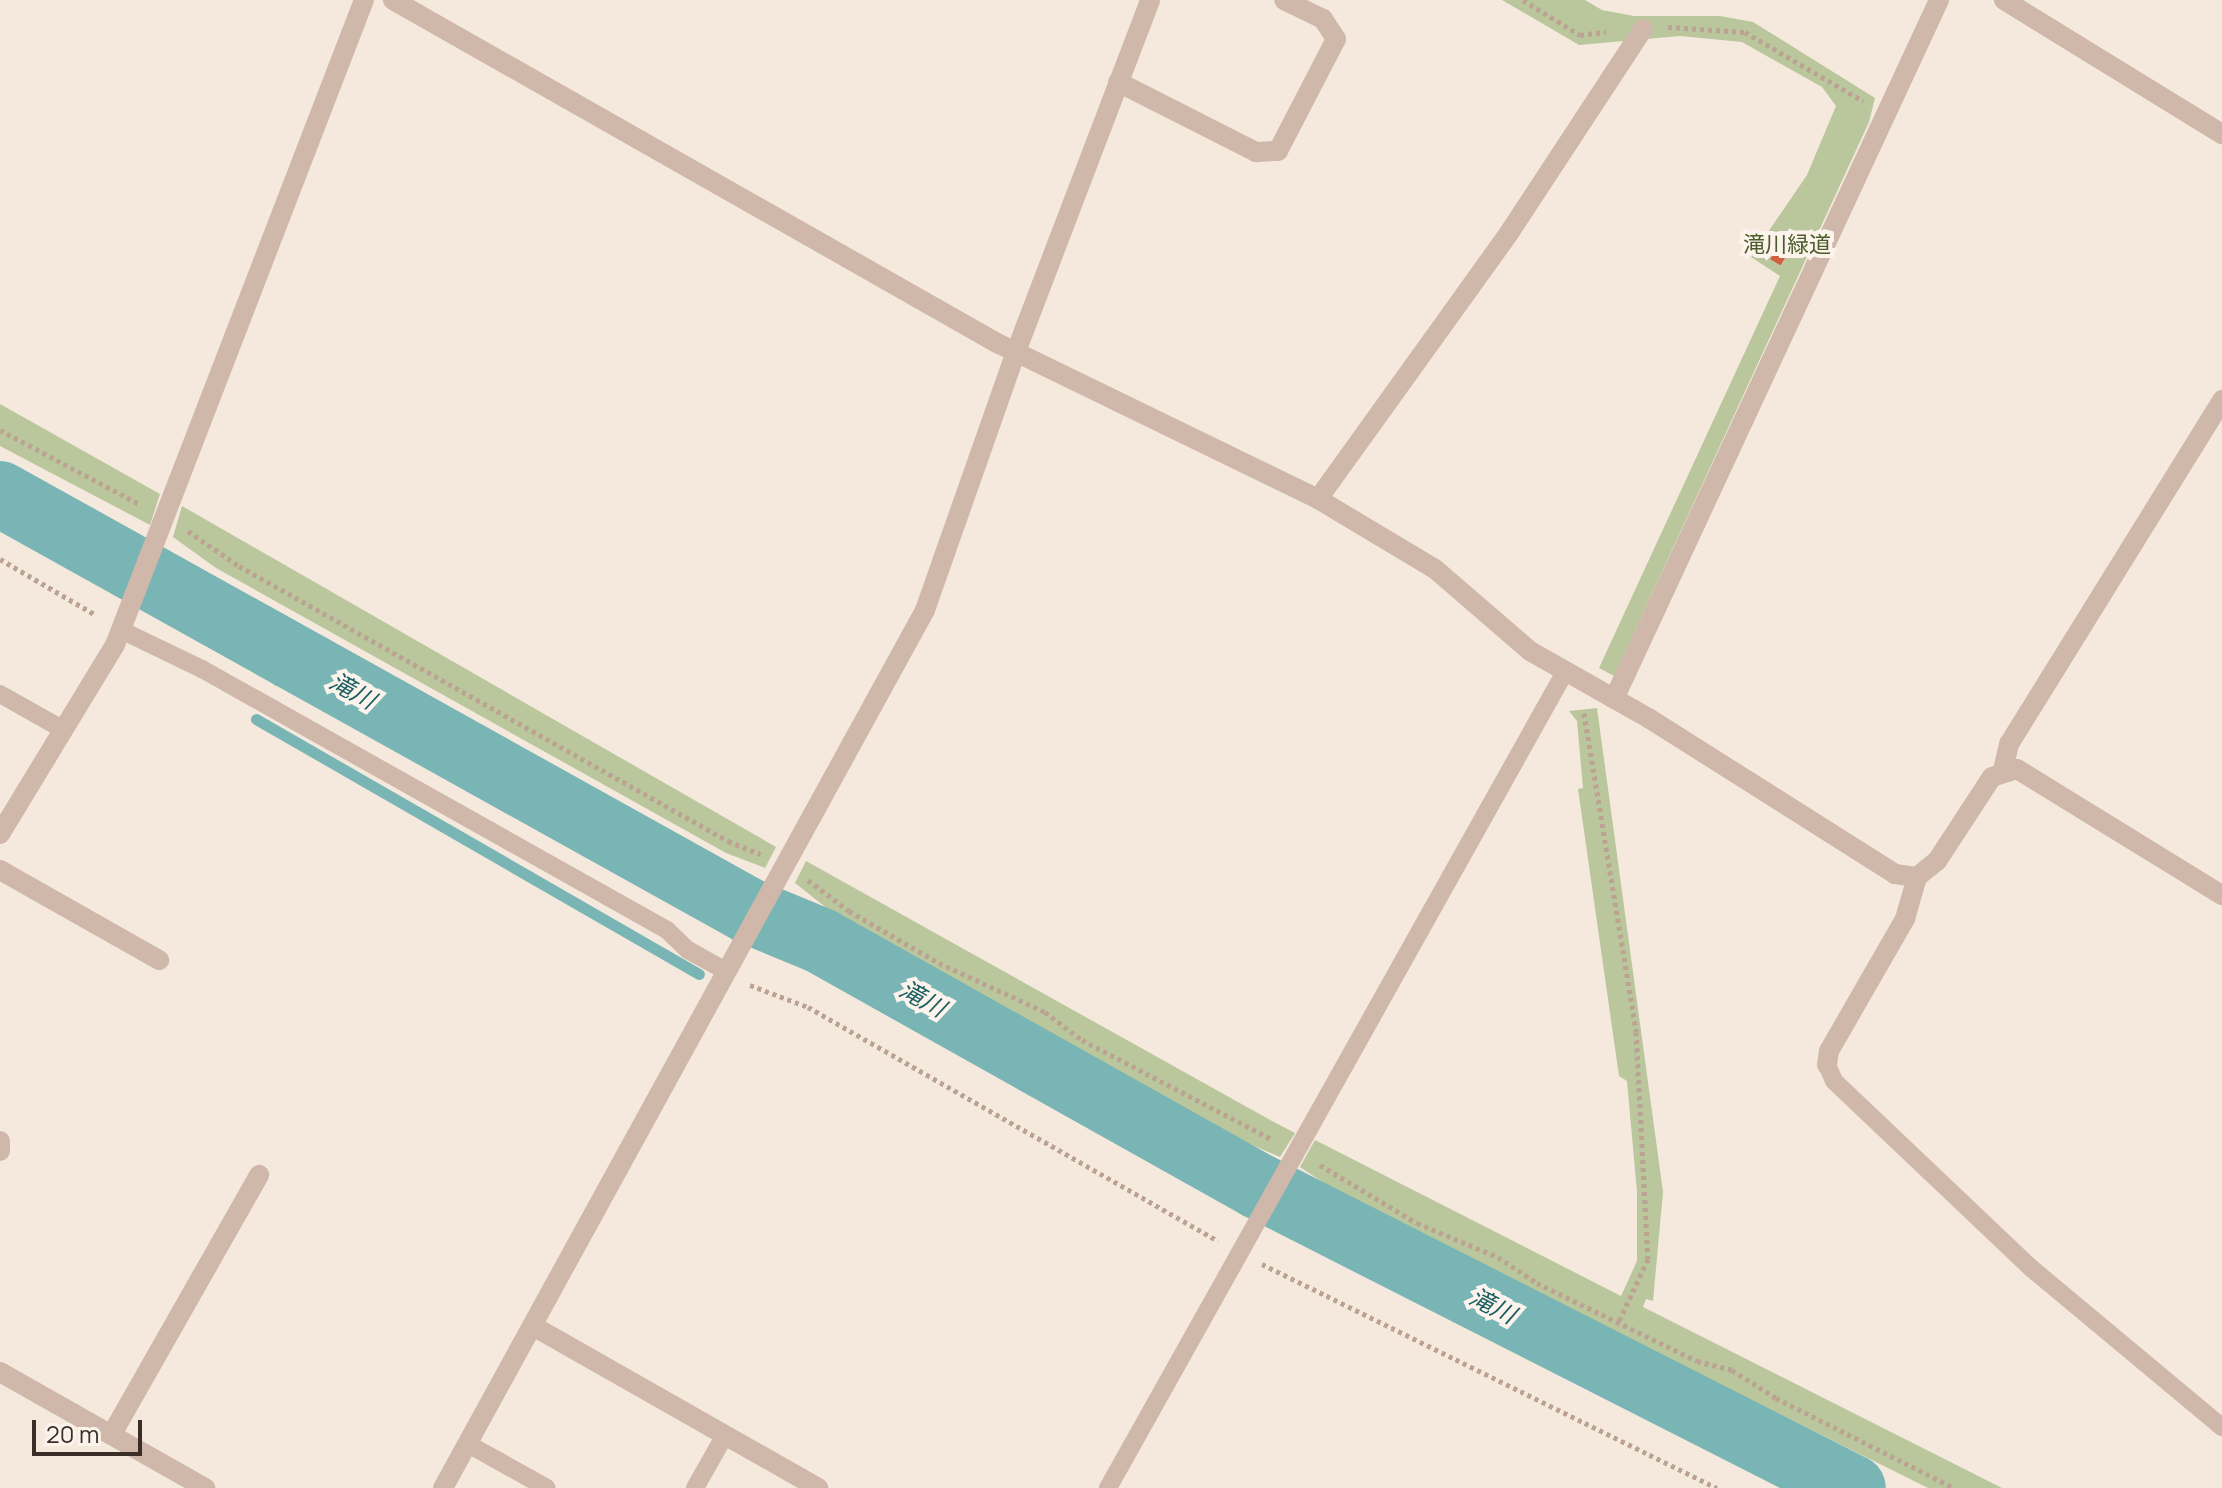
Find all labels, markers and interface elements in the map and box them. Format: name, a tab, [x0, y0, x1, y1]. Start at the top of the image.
park label: 滝川緑道	[1743, 232, 1831, 258]
water label: 滝川	[325, 666, 381, 714]
water label: 滝川	[895, 974, 951, 1022]
water label: 滝川	[1465, 1281, 1521, 1329]
scale bar	[36, 1404, 146, 1454]
text: 20 m	[46, 1417, 99, 1450]

